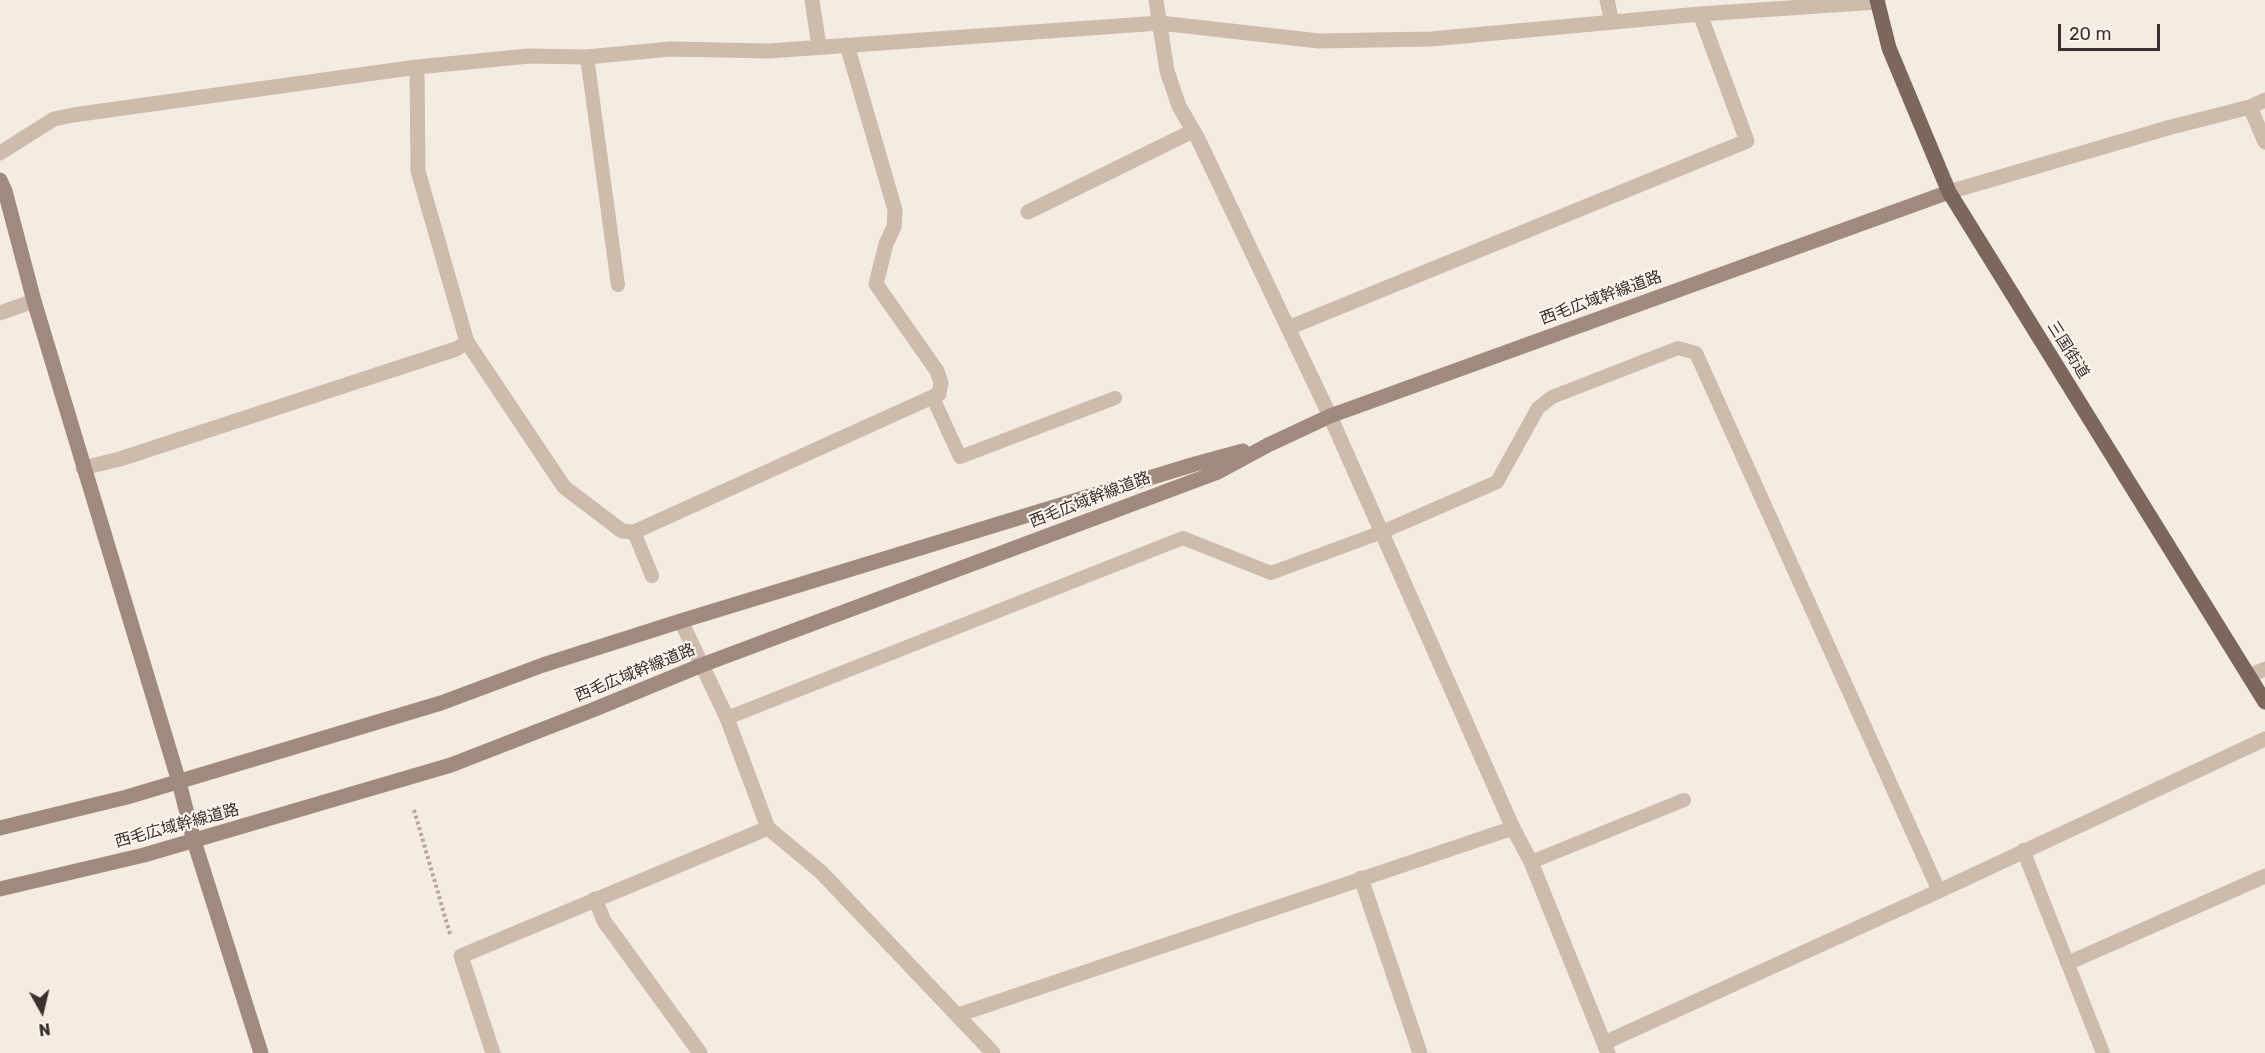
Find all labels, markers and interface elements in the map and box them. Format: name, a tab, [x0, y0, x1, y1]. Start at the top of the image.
scale bar	[2061, 12, 2163, 50]
text: 20 m	[2069, 23, 2111, 45]
street label: 西毛広域幹線道路	[1538, 267, 1664, 329]
street label: 三国街道	[2043, 318, 2093, 382]
street label: 西毛広域幹線道路	[1027, 468, 1153, 532]
street label: 西毛広域幹線道路	[572, 640, 698, 706]
street label: 西毛広域幹線道路	[113, 800, 241, 852]
north arrow	[12, 981, 72, 1041]
text: N	[38, 1019, 52, 1040]

